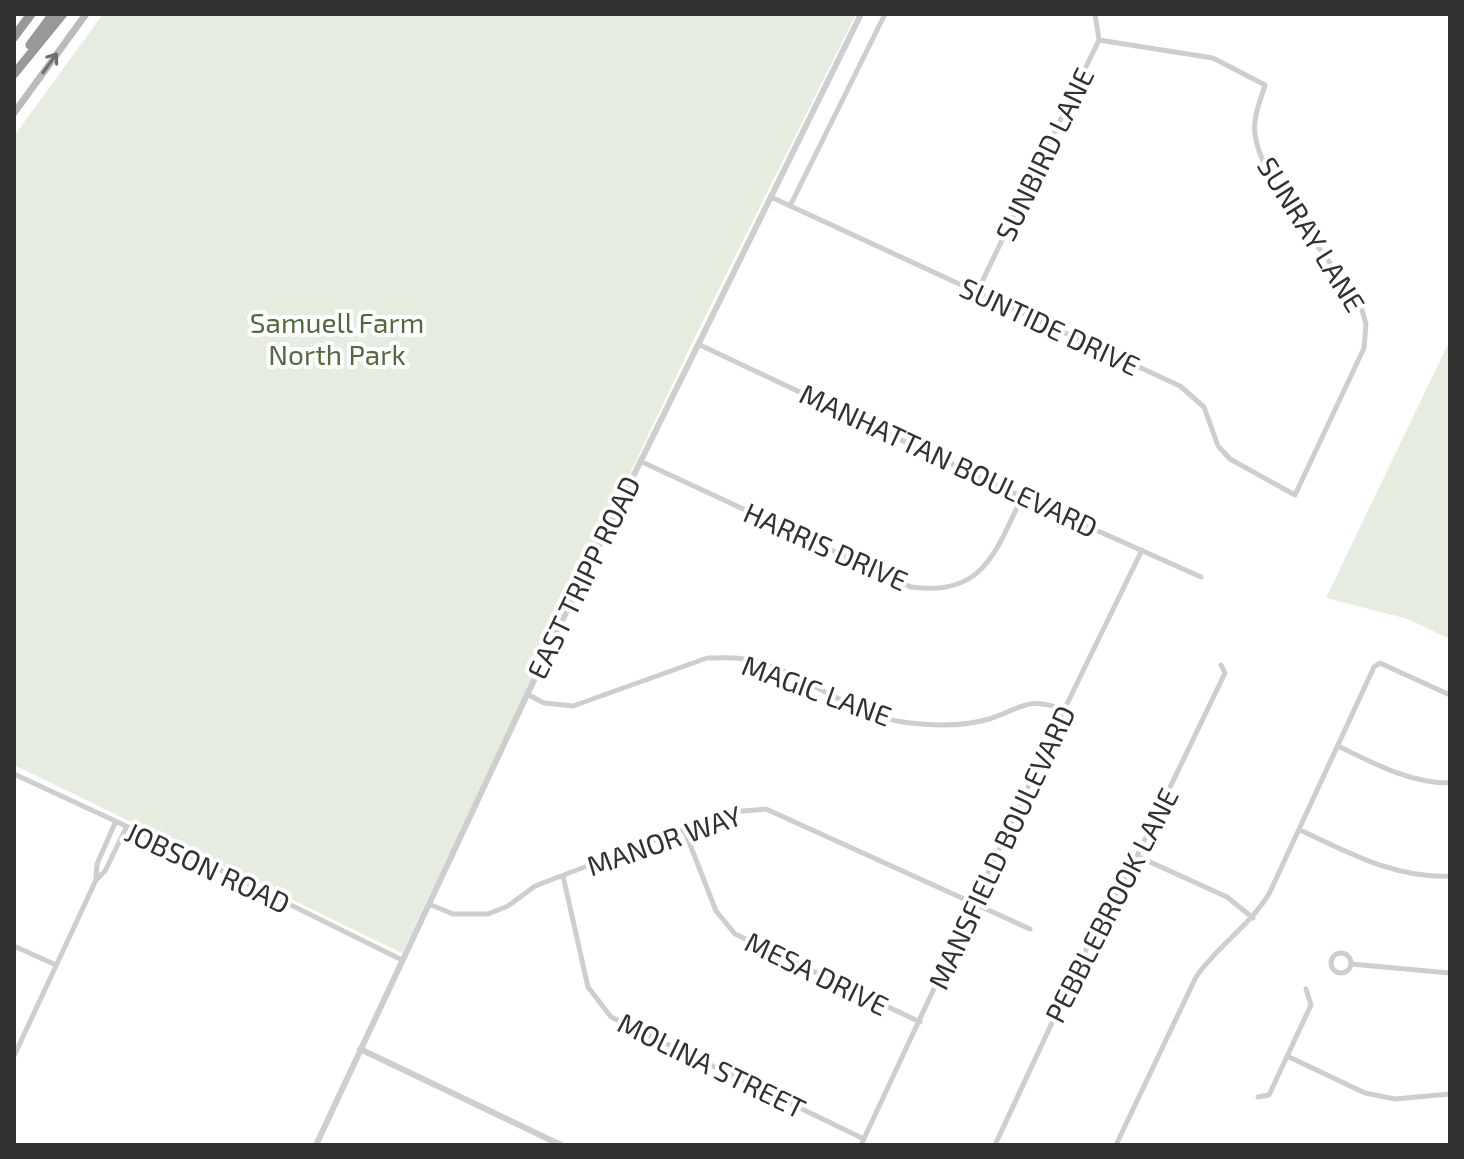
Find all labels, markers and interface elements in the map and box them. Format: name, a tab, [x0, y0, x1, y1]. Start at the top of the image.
one-way arrow	[42, 53, 58, 75]
street label: SUNBIRD LANE	[987, 62, 1101, 246]
street label: SUNRAY LANE	[1251, 150, 1373, 318]
street label: SUNTIDE DRIVE	[955, 270, 1145, 382]
park label: Samuell Farm North Park	[250, 305, 424, 371]
street label: MANHATTAN BOULEVARD	[795, 376, 1103, 544]
street label: EAST TRIPP ROAD	[519, 470, 647, 684]
street label: HARRIS DRIVE	[739, 495, 913, 597]
street label: MAGIC LANE	[738, 647, 896, 733]
street label: MANSFIELD BOULEVARD	[920, 700, 1082, 994]
street label: PEBBLEBROOK LANE	[1037, 782, 1185, 1028]
street label: MANOR WAY	[582, 798, 746, 882]
street label: JOBSON ROAD	[120, 814, 296, 920]
street label: MESA DRIVE	[740, 924, 894, 1022]
street label: MOLINA STREET	[613, 1005, 811, 1125]

